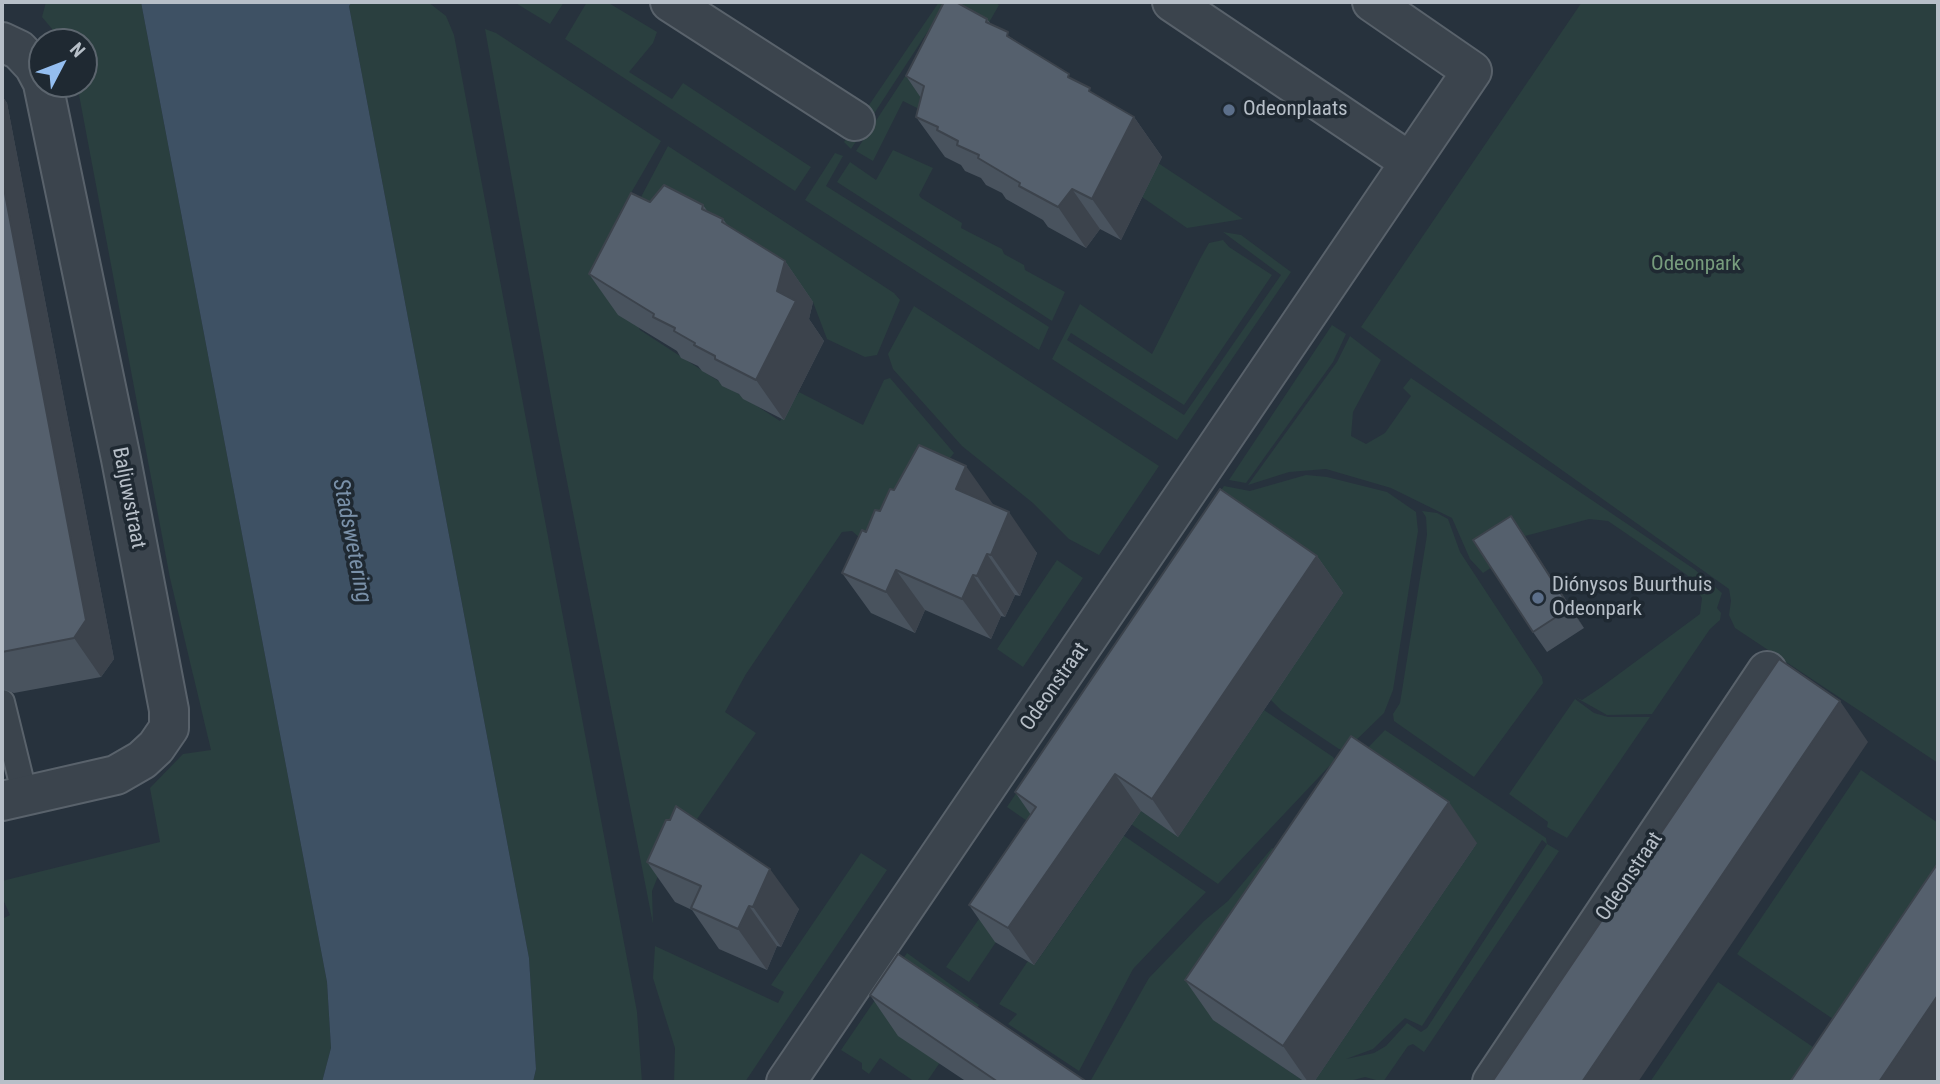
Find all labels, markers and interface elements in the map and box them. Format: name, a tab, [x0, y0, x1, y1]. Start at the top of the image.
north arrow	[28, 28, 98, 98]
text: N	[65, 38, 90, 62]
place label: Odeonplaats	[1243, 97, 1348, 123]
marker: Odeonplaats	[1221, 102, 1237, 118]
park label: Odeonpark	[1651, 252, 1741, 278]
street label: Baljuwstraat	[106, 445, 150, 551]
water label: Stadswetering	[325, 477, 377, 605]
place label: Diónysos Buurthuis Odeonpark	[1552, 573, 1712, 623]
marker: Diónysos Buurthuis Odeonpark	[1530, 590, 1546, 606]
street label: Odeonstraat	[1016, 638, 1094, 736]
street label: Odeonstraat	[1591, 828, 1669, 926]

